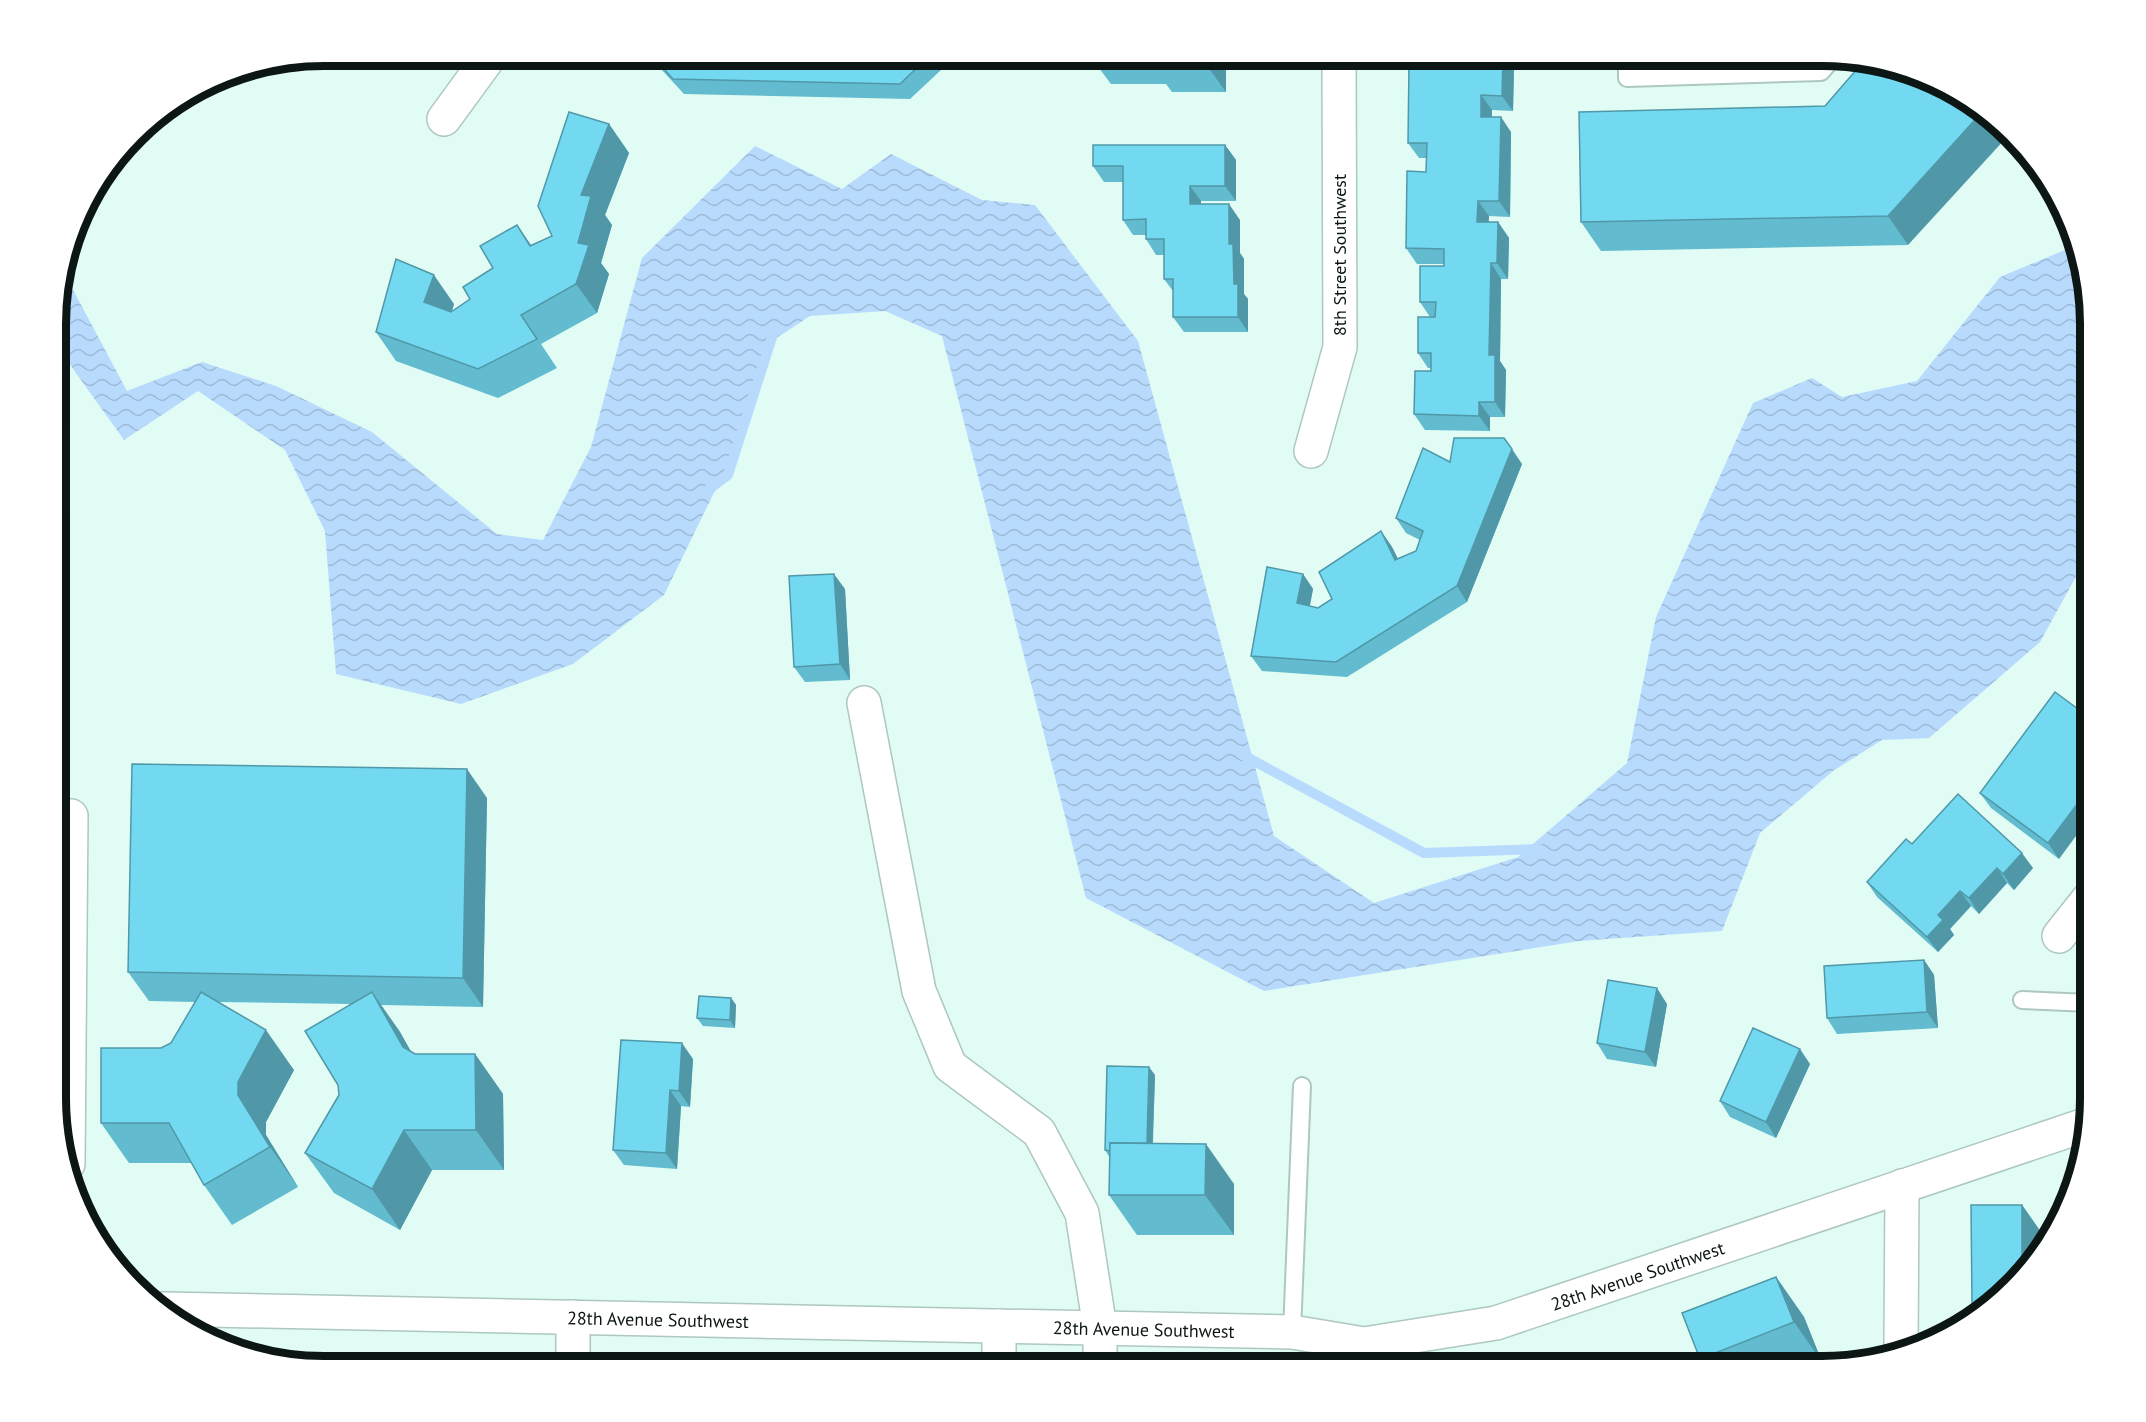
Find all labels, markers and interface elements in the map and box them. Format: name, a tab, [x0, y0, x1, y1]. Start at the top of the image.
street label: 8th Street Southwest	[1328, 174, 1351, 336]
street label: 28th Avenue Southwest	[1548, 1236, 1727, 1315]
street label: 28th Avenue Southwest	[567, 1306, 749, 1332]
street label: 28th Avenue Southwest	[1053, 1316, 1235, 1342]

